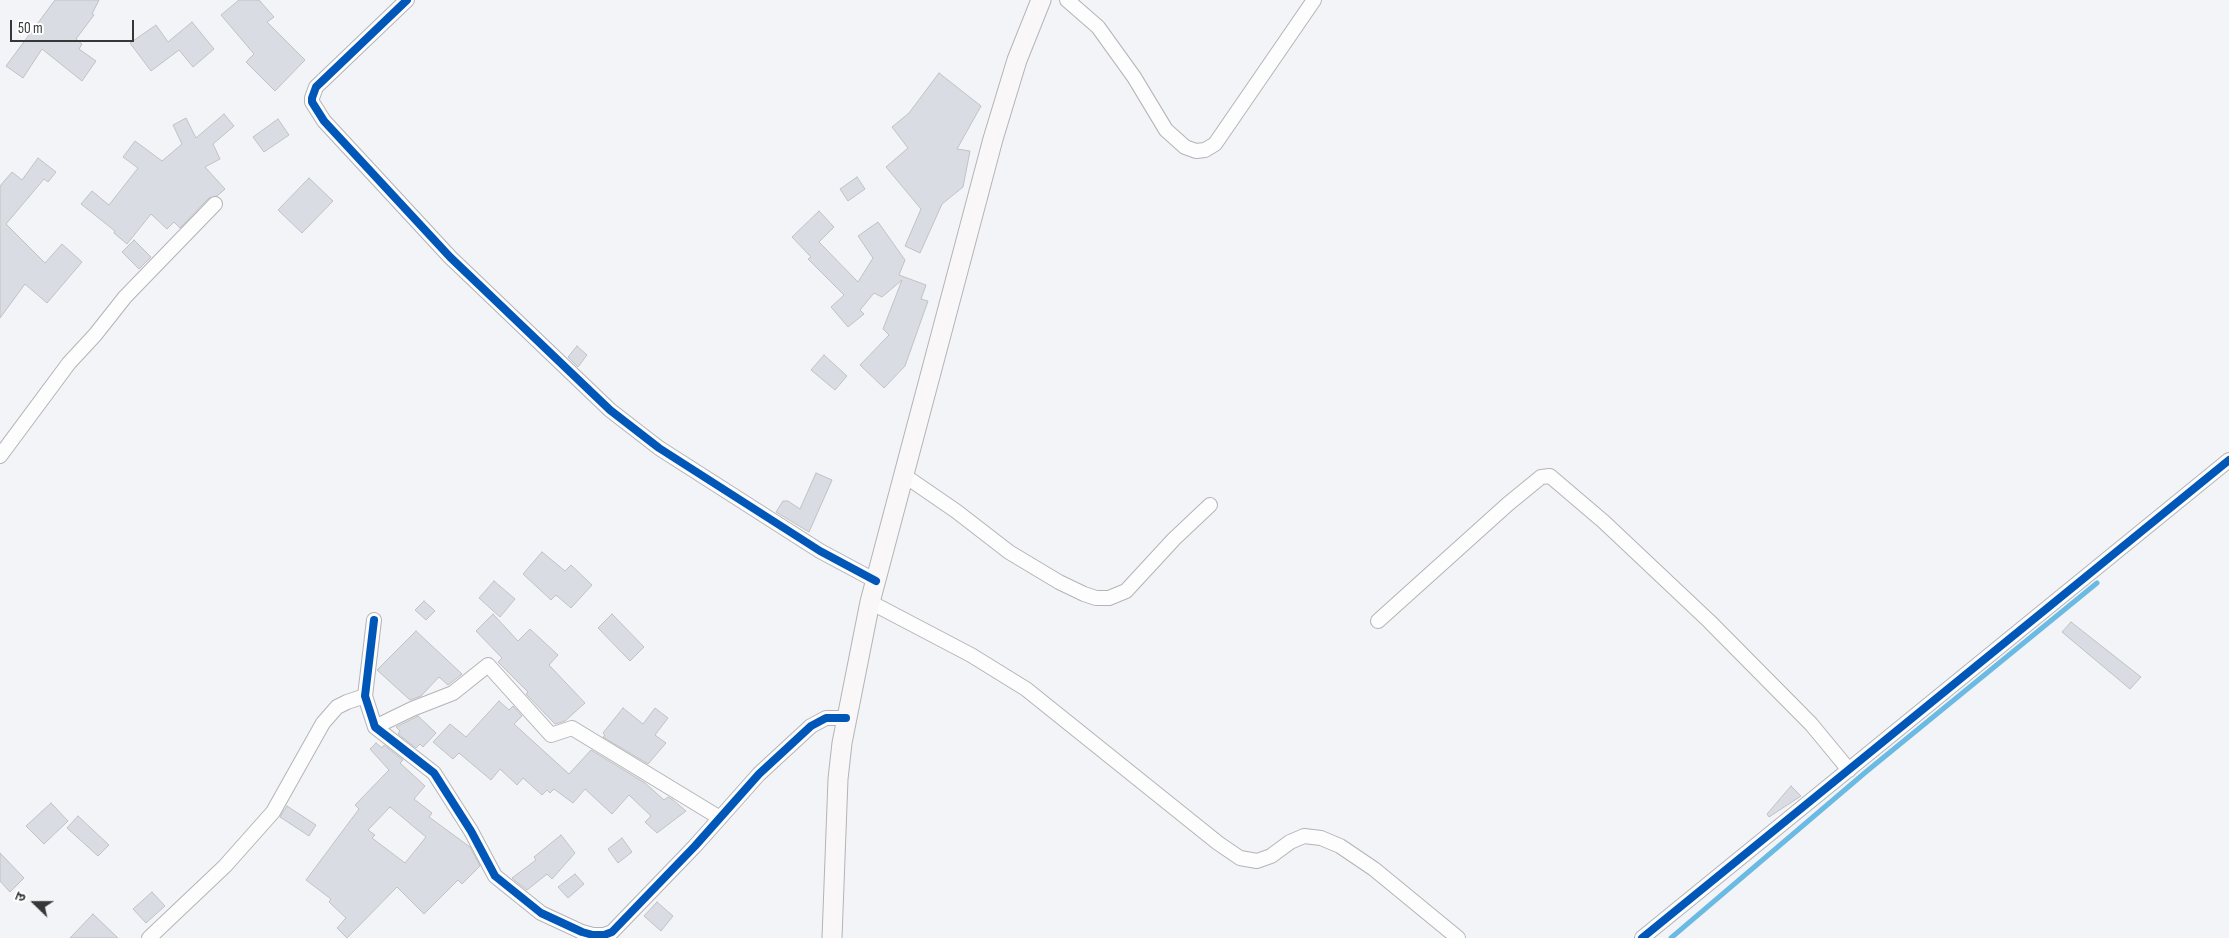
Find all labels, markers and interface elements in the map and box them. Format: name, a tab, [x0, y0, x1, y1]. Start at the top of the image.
scale bar	[12, 10, 136, 42]
text: 50 m	[18, 19, 43, 38]
north arrow	[10, 878, 60, 928]
text: उ	[11, 890, 30, 904]

